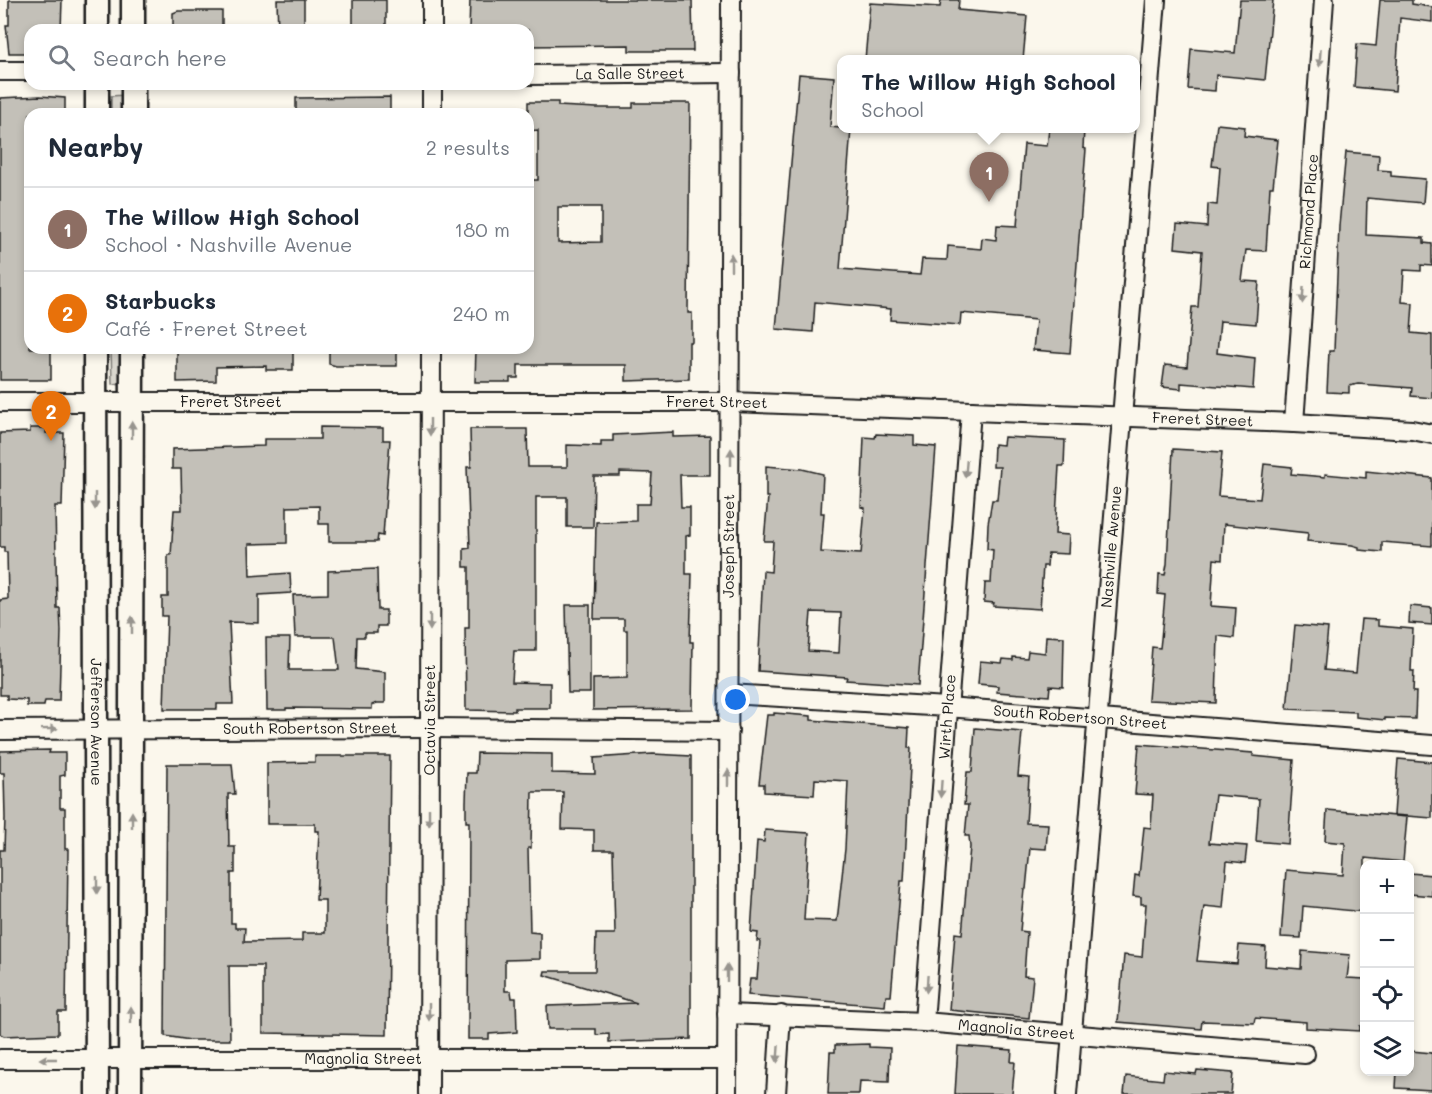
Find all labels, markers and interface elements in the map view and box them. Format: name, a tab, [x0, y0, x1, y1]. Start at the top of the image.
search box	[24, 24, 534, 90]
icon: search	[45, 41, 78, 74]
text: Search here	[93, 43, 227, 72]
one-way arrow	[1315, 49, 1325, 68]
popup	[837, 55, 1140, 133]
street label: La Salle Street	[575, 62, 685, 84]
text: The Willow High School	[861, 67, 1116, 96]
text: School	[861, 96, 924, 122]
text: Nearby	[48, 130, 143, 164]
text: 2 results	[426, 134, 510, 160]
pin: 1	[970, 152, 1008, 202]
street label: Richmond Place	[1294, 153, 1322, 270]
text: The Willow High School	[105, 202, 359, 231]
text: 1	[63, 216, 72, 242]
text: 180 m	[454, 216, 510, 242]
text: School · Nashville Avenue	[105, 231, 353, 257]
one-way arrow	[726, 252, 736, 271]
one-way arrow	[1298, 285, 1308, 304]
text: Starbucks	[105, 286, 216, 315]
text: 2	[62, 300, 73, 326]
text: 240 m	[452, 300, 510, 326]
text: Café · Freret Street	[105, 315, 308, 341]
street label: Freret Street	[180, 391, 282, 411]
street label: Freret Street	[666, 391, 768, 412]
pin: 2	[32, 392, 70, 441]
street label: Freret Street	[1152, 407, 1254, 430]
one-way arrow	[425, 418, 435, 437]
one-way arrow	[127, 420, 137, 439]
one-way arrow	[726, 447, 736, 466]
one-way arrow	[961, 460, 971, 479]
street label: Nashville Avenue	[1096, 485, 1125, 609]
one-way arrow	[90, 492, 100, 511]
street label: Joseph Street	[718, 494, 738, 598]
one-way arrow	[425, 613, 435, 632]
one-way arrow	[127, 615, 137, 634]
street label: Jefferson Avenue	[87, 658, 107, 786]
street label: Octavia Street	[419, 664, 439, 776]
street label: Wirth Place	[933, 673, 960, 760]
your location	[721, 685, 750, 714]
street label: South Robertson Street	[993, 700, 1168, 733]
street label: South Robertson Street	[223, 717, 397, 738]
one-way arrow	[39, 725, 58, 734]
one-way arrow	[724, 768, 733, 787]
one-way arrow	[936, 780, 945, 799]
one-way arrow	[424, 808, 434, 827]
one-way arrow	[127, 810, 136, 829]
map controls	[1360, 860, 1414, 1076]
button: +	[1360, 860, 1414, 914]
one-way arrow	[92, 876, 102, 895]
button: −	[1360, 914, 1414, 968]
one-way arrow	[722, 963, 732, 982]
button: locate	[1360, 968, 1414, 1022]
one-way arrow	[922, 974, 931, 993]
one-way arrow	[424, 1003, 434, 1022]
one-way arrow	[126, 1005, 136, 1024]
street label: Magnolia Street	[957, 1014, 1076, 1044]
button: layers	[1360, 1022, 1414, 1076]
one-way arrow	[773, 1045, 783, 1064]
street label: Magnolia Street	[304, 1048, 422, 1068]
one-way arrow	[39, 1054, 58, 1064]

